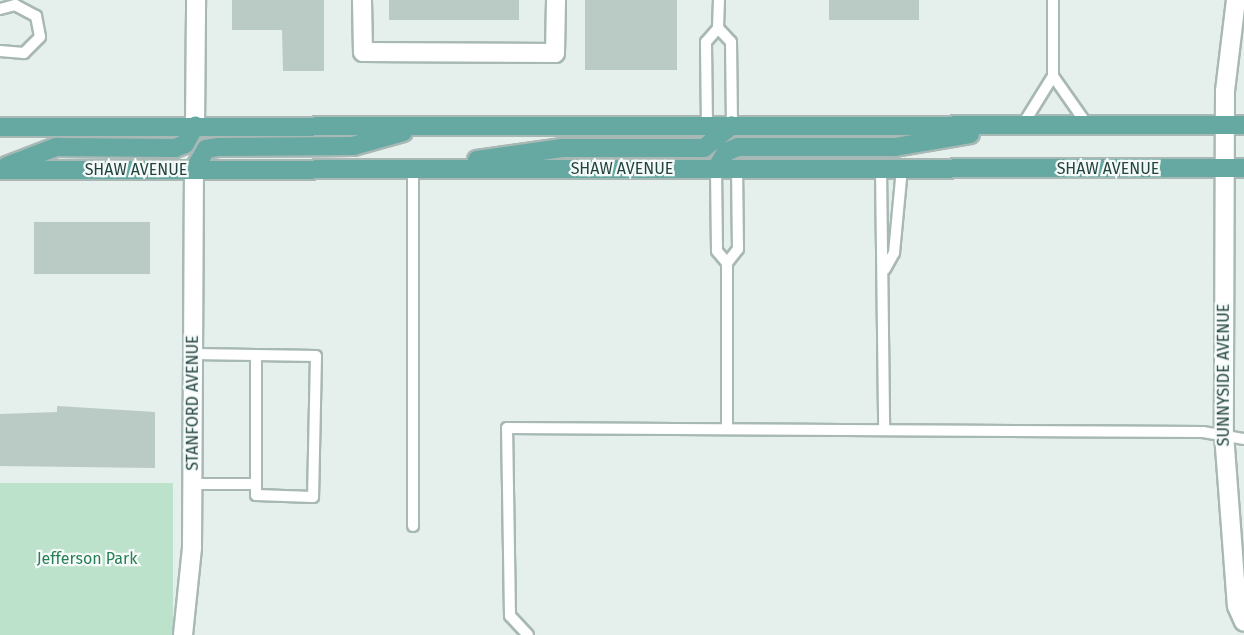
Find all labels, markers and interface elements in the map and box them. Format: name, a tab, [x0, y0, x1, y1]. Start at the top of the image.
street label: SHAW AVENUE	[571, 159, 673, 179]
street label: SHAW AVENUE	[1057, 159, 1159, 179]
street label: SHAW AVENUE	[85, 160, 187, 180]
street label: SUNNYSIDE AVENUE	[1214, 304, 1234, 446]
street label: STANFORD AVENUE	[183, 335, 203, 471]
park label: Jefferson Park	[37, 549, 137, 569]

